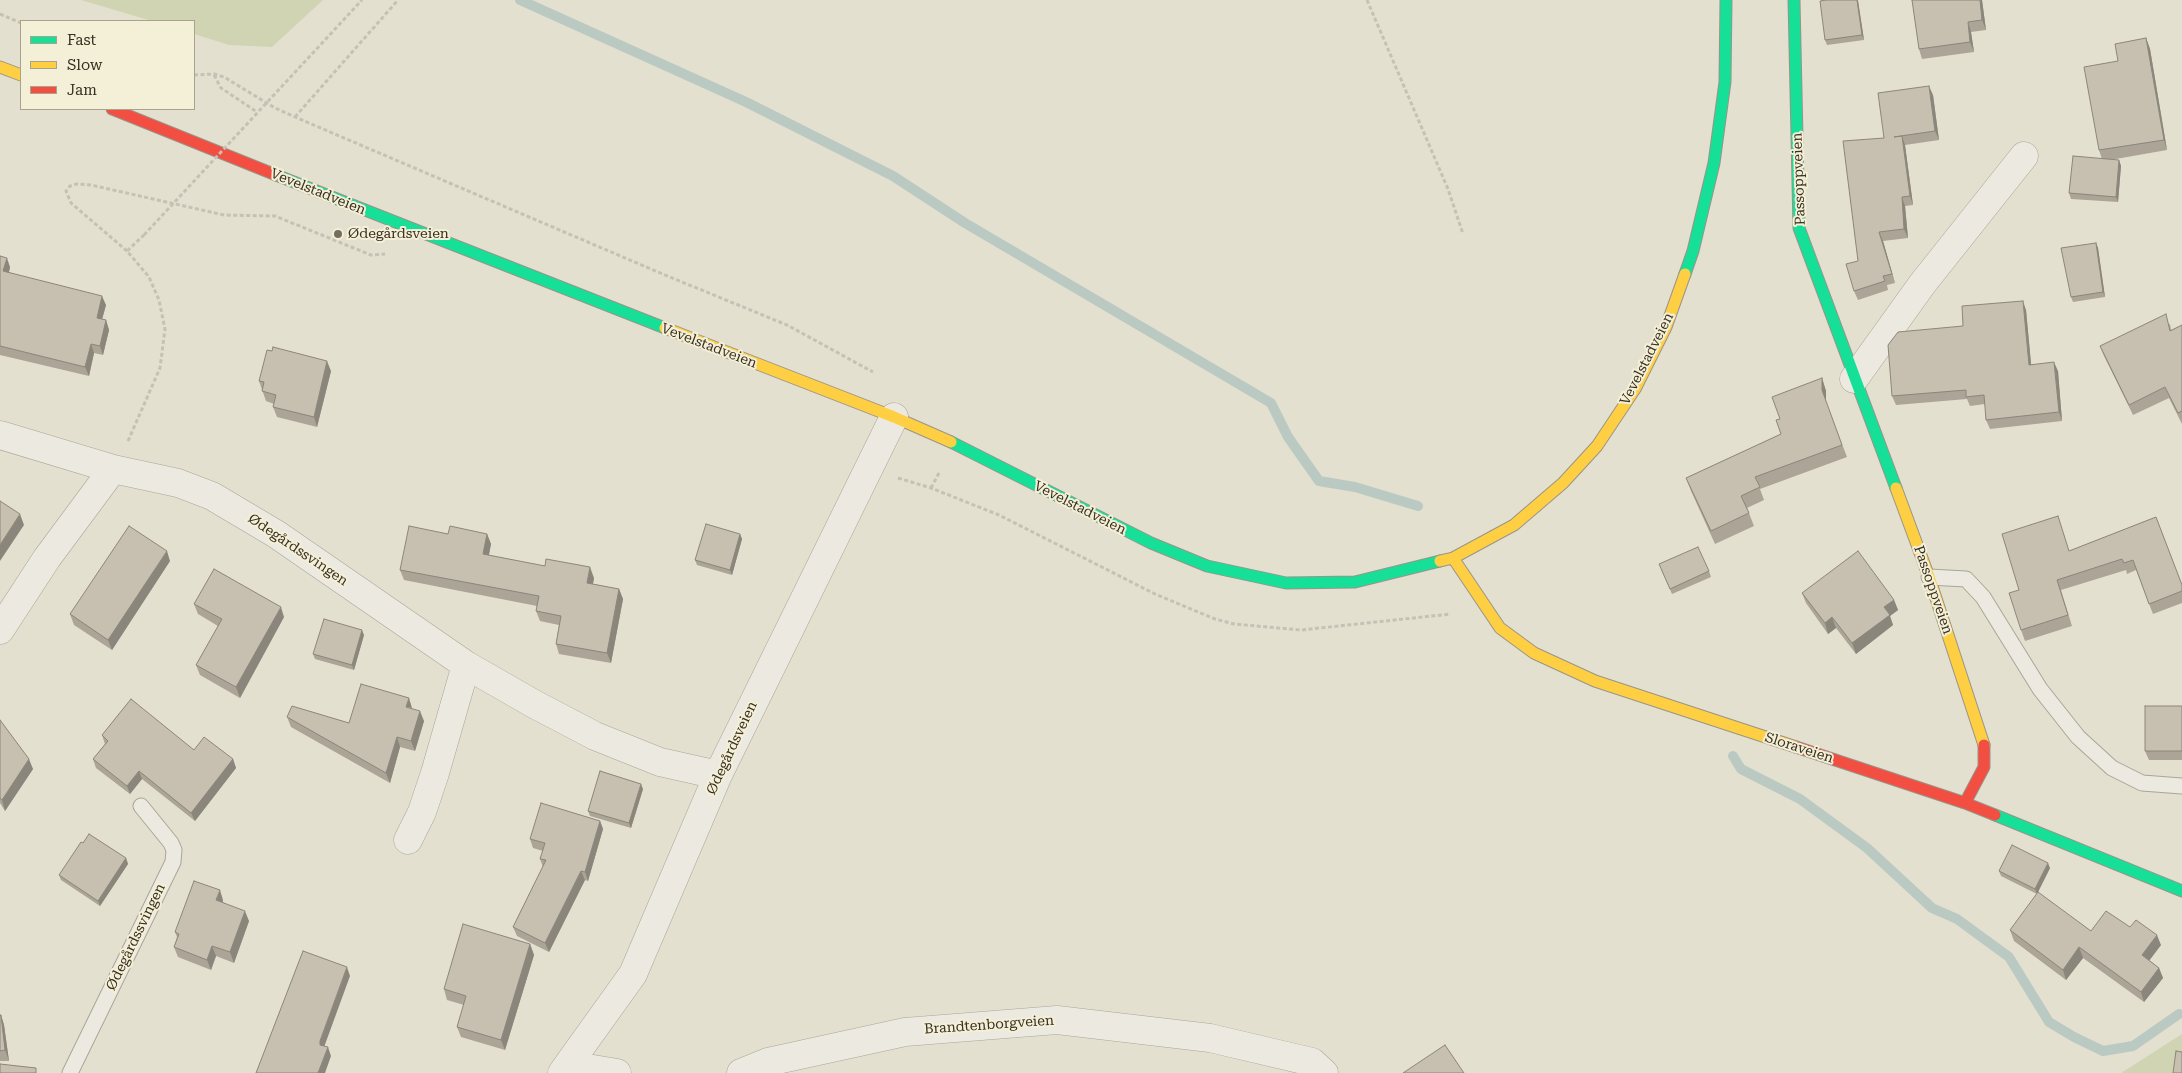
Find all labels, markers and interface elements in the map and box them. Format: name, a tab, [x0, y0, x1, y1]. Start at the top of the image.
legend	[20, 20, 195, 110]
text: Fast	[67, 31, 96, 49]
text: Slow	[67, 56, 102, 74]
text: Jam	[67, 81, 97, 99]
street label: Passoppveien	[1789, 132, 1809, 226]
street label: Vevelstadveien	[268, 165, 368, 219]
place label: Ødegårdsveien	[348, 226, 449, 242]
marker: Ødegårdsveien	[332, 228, 344, 240]
street label: Vevelstadveien	[1617, 310, 1677, 408]
street label: Vevelstadveien	[659, 320, 759, 372]
street label: Vevelstadveien	[1031, 478, 1129, 538]
street label: Ødegårdssvingen	[245, 510, 351, 590]
street label: Passoppveien	[1910, 543, 1956, 637]
street label: Ødegårdsveien	[703, 699, 761, 797]
street label: Sloraveien	[1763, 729, 1835, 767]
street label: Ødegårdssvingen	[103, 881, 169, 993]
street label: Brandtenborgveien	[924, 1012, 1054, 1038]

